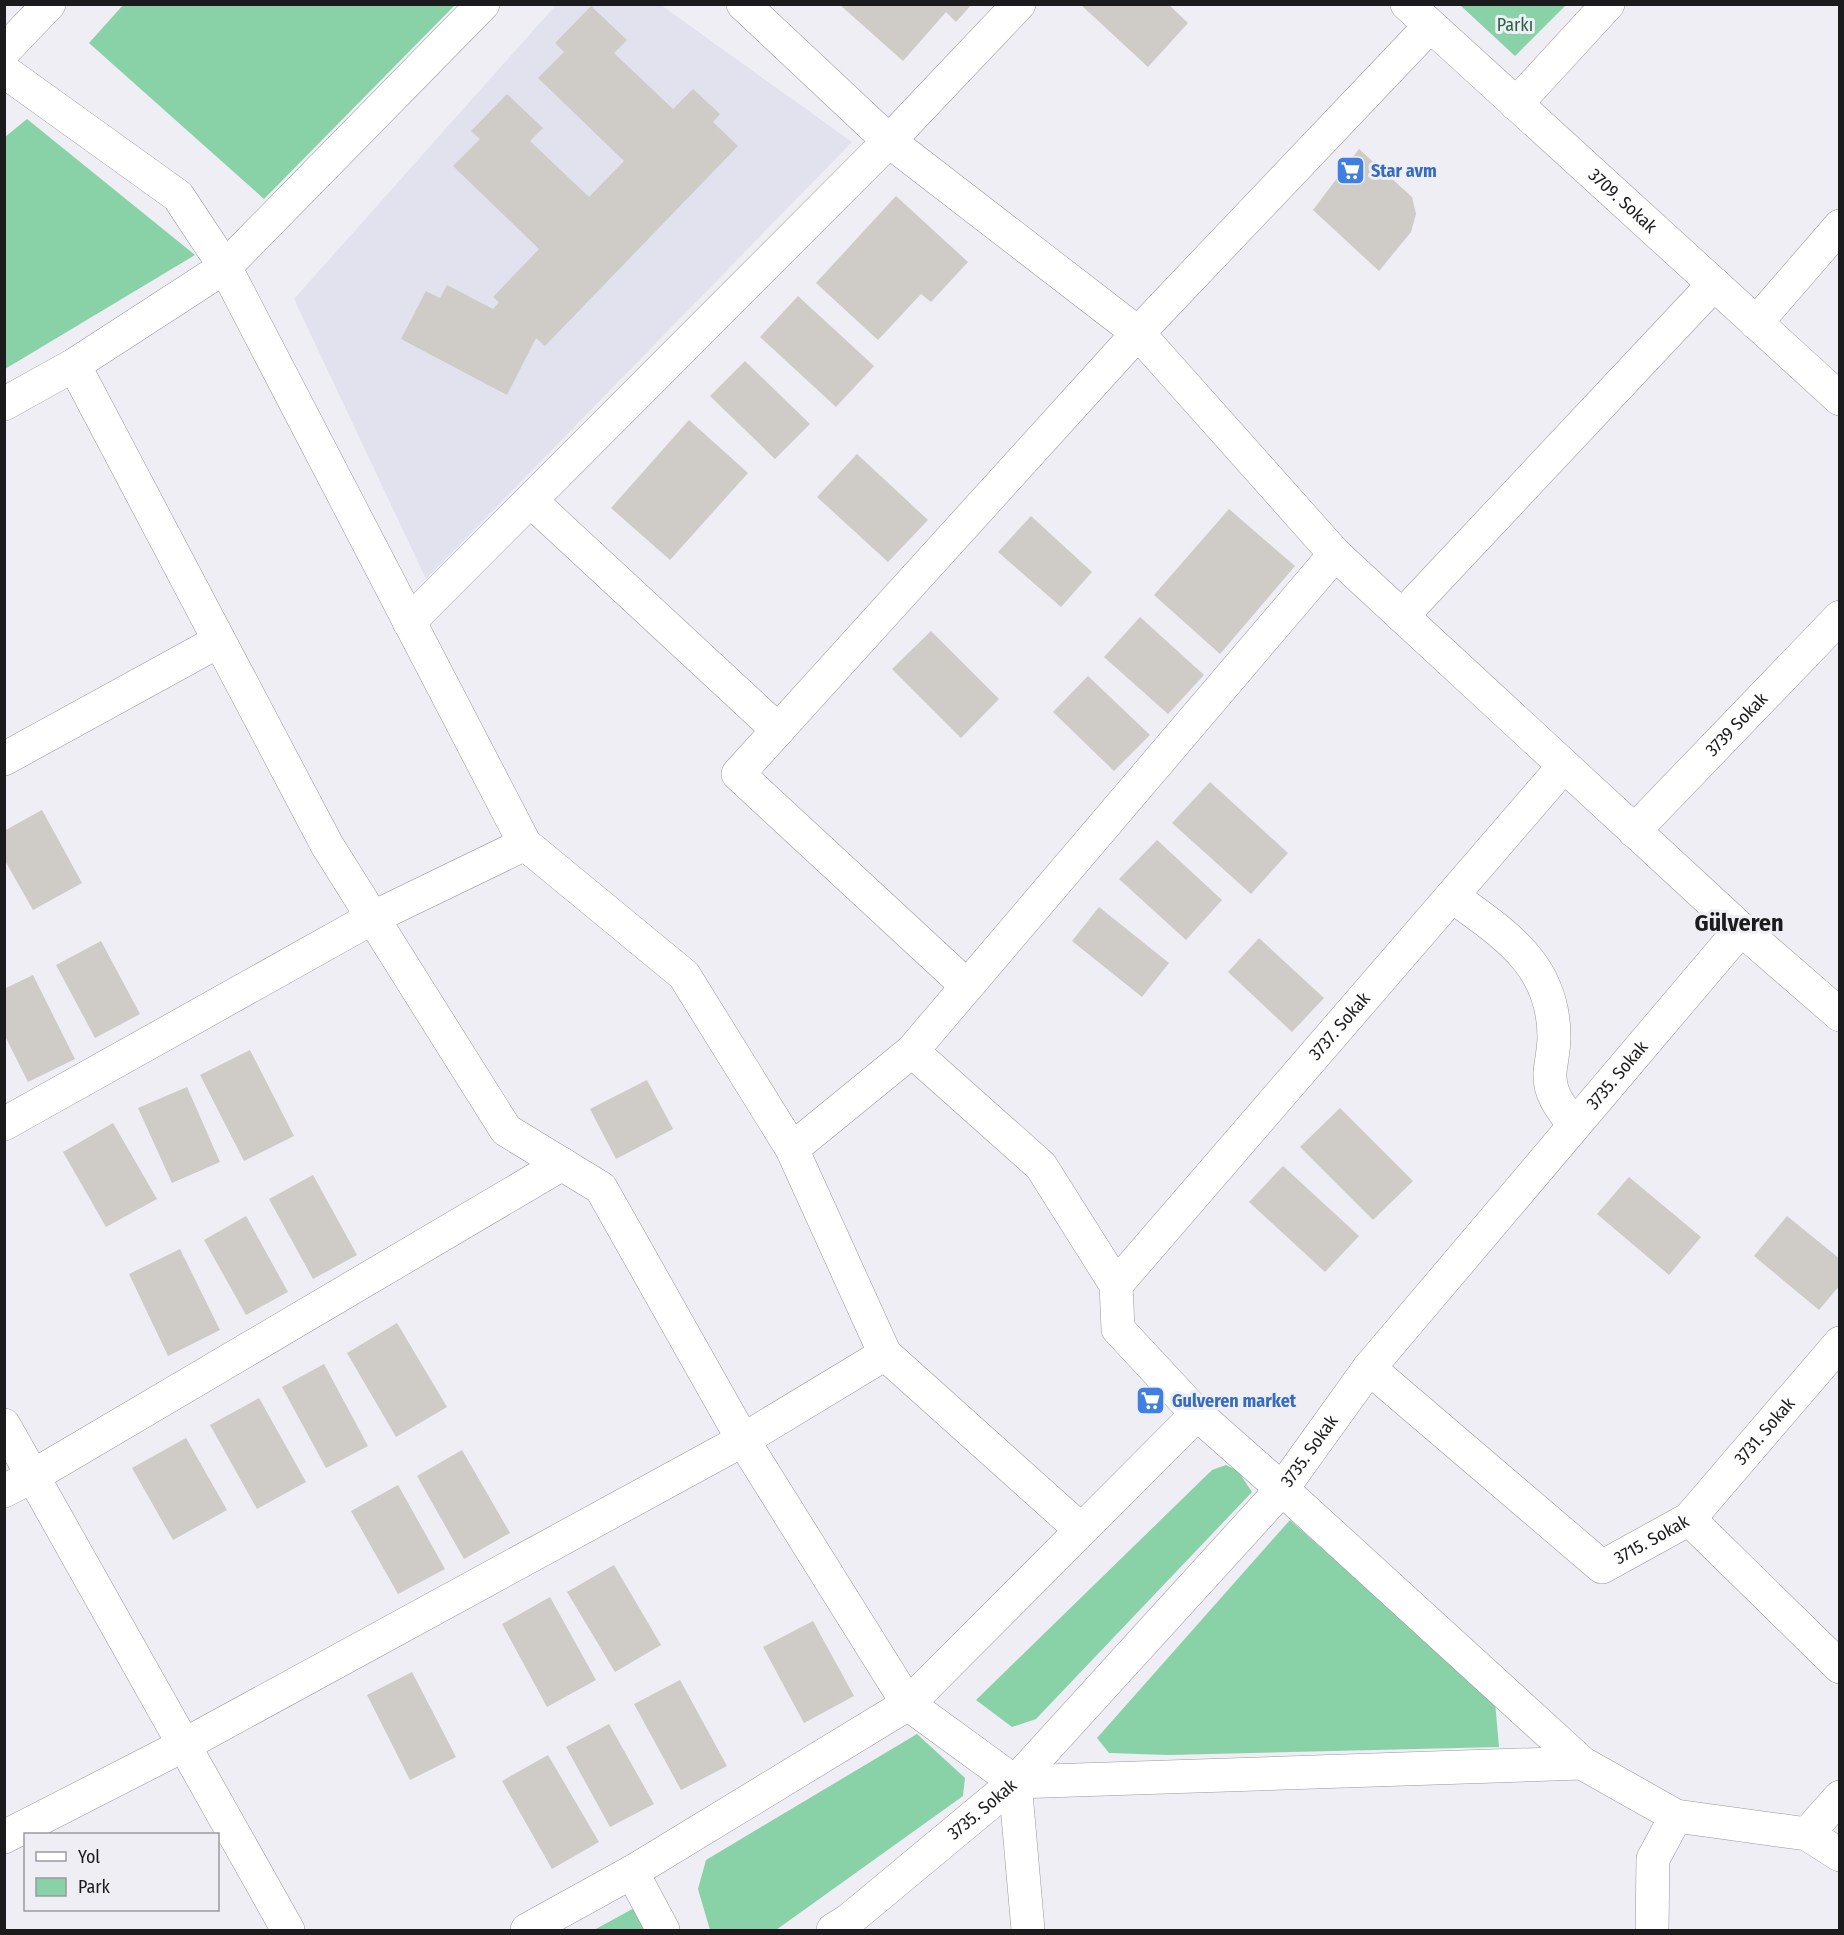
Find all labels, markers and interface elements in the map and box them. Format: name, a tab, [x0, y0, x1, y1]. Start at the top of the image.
park label: Parkı	[1497, 14, 1533, 36]
supermarket icon: Star avm	[1334, 155, 1366, 187]
place label: Star avm	[1371, 160, 1437, 182]
street label: 3709. Sokak	[1584, 164, 1662, 238]
street label: 3739 Sokak	[1701, 688, 1773, 761]
district label: Gülveren	[1694, 909, 1784, 937]
street label: 3737. Sokak	[1304, 987, 1375, 1064]
street label: 3735. Sokak	[1582, 1036, 1653, 1114]
supermarket icon: Gulveren market	[1135, 1385, 1167, 1417]
place label: Gulveren market	[1172, 1390, 1297, 1412]
street label: 3731. Sokak	[1730, 1392, 1800, 1469]
street label: 3735. Sokak	[1276, 1410, 1343, 1491]
street label: 3715. Sokak	[1610, 1510, 1693, 1569]
street label: 3735. Sokak	[943, 1774, 1022, 1844]
legend	[24, 1833, 219, 1911]
text: Yol	[78, 1846, 100, 1868]
text: Park	[78, 1876, 111, 1898]

